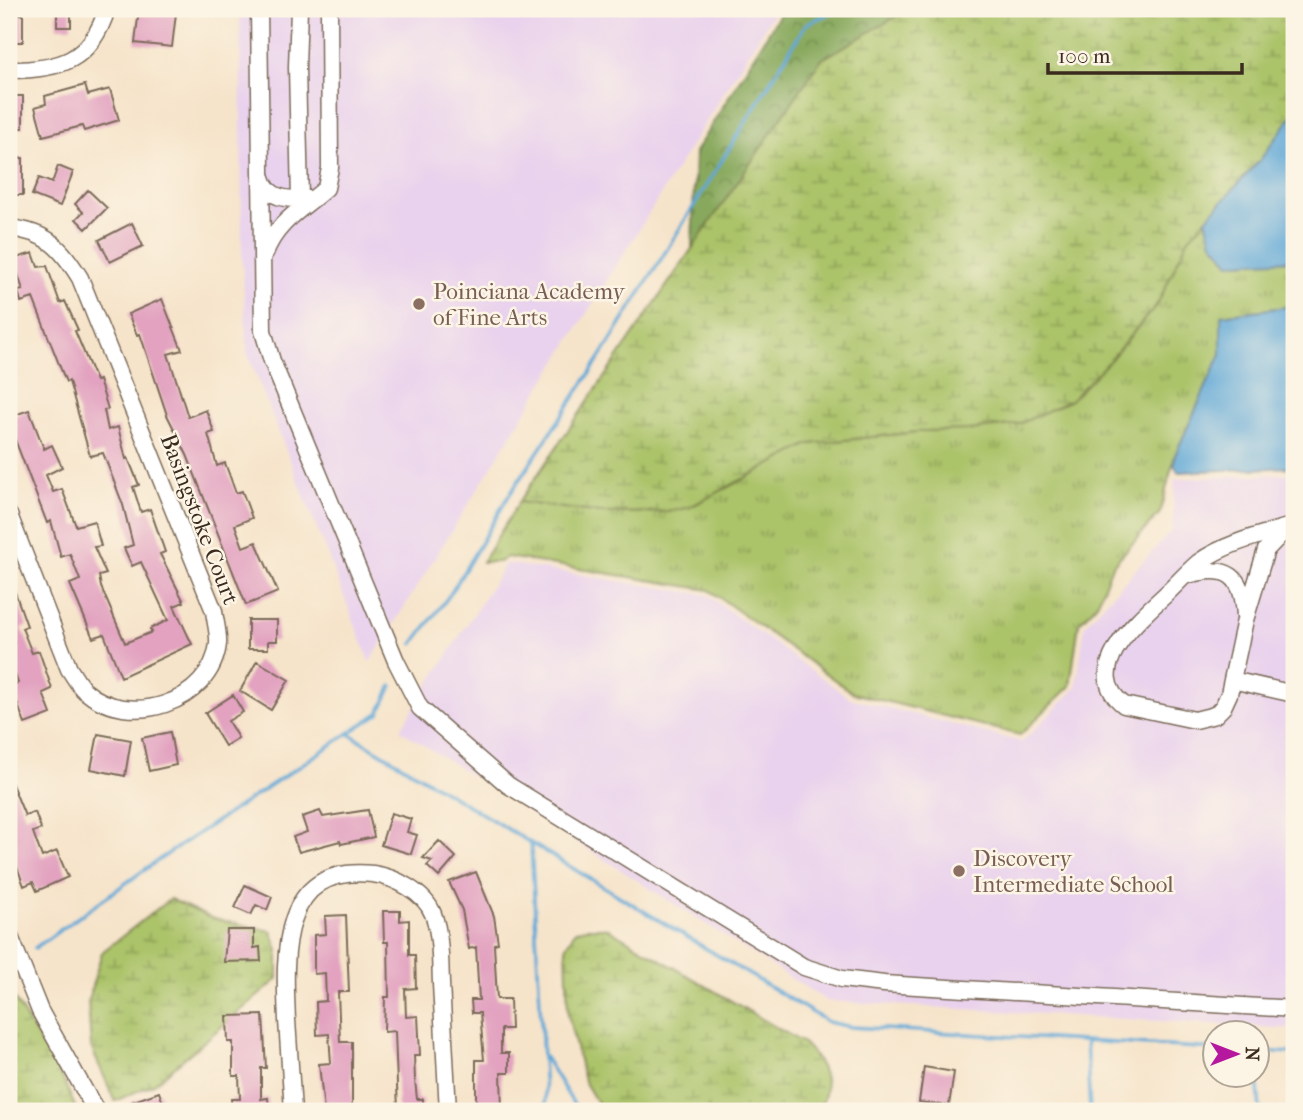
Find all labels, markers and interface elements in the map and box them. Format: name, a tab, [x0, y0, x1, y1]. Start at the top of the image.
scale bar	[1048, 32, 1242, 76]
text: 100 m	[1058, 44, 1111, 68]
place label: Poinciana Academy of Fine Arts	[433, 278, 625, 331]
marker: Poinciana Academy of Fine Arts	[411, 296, 427, 312]
street label: Basingstoke Court	[155, 430, 244, 608]
place label: Discovery Intermediate School	[973, 845, 1174, 898]
marker: Discovery Intermediate School	[951, 863, 967, 879]
north arrow	[1202, 1018, 1272, 1088]
text: N	[1241, 1047, 1263, 1062]

